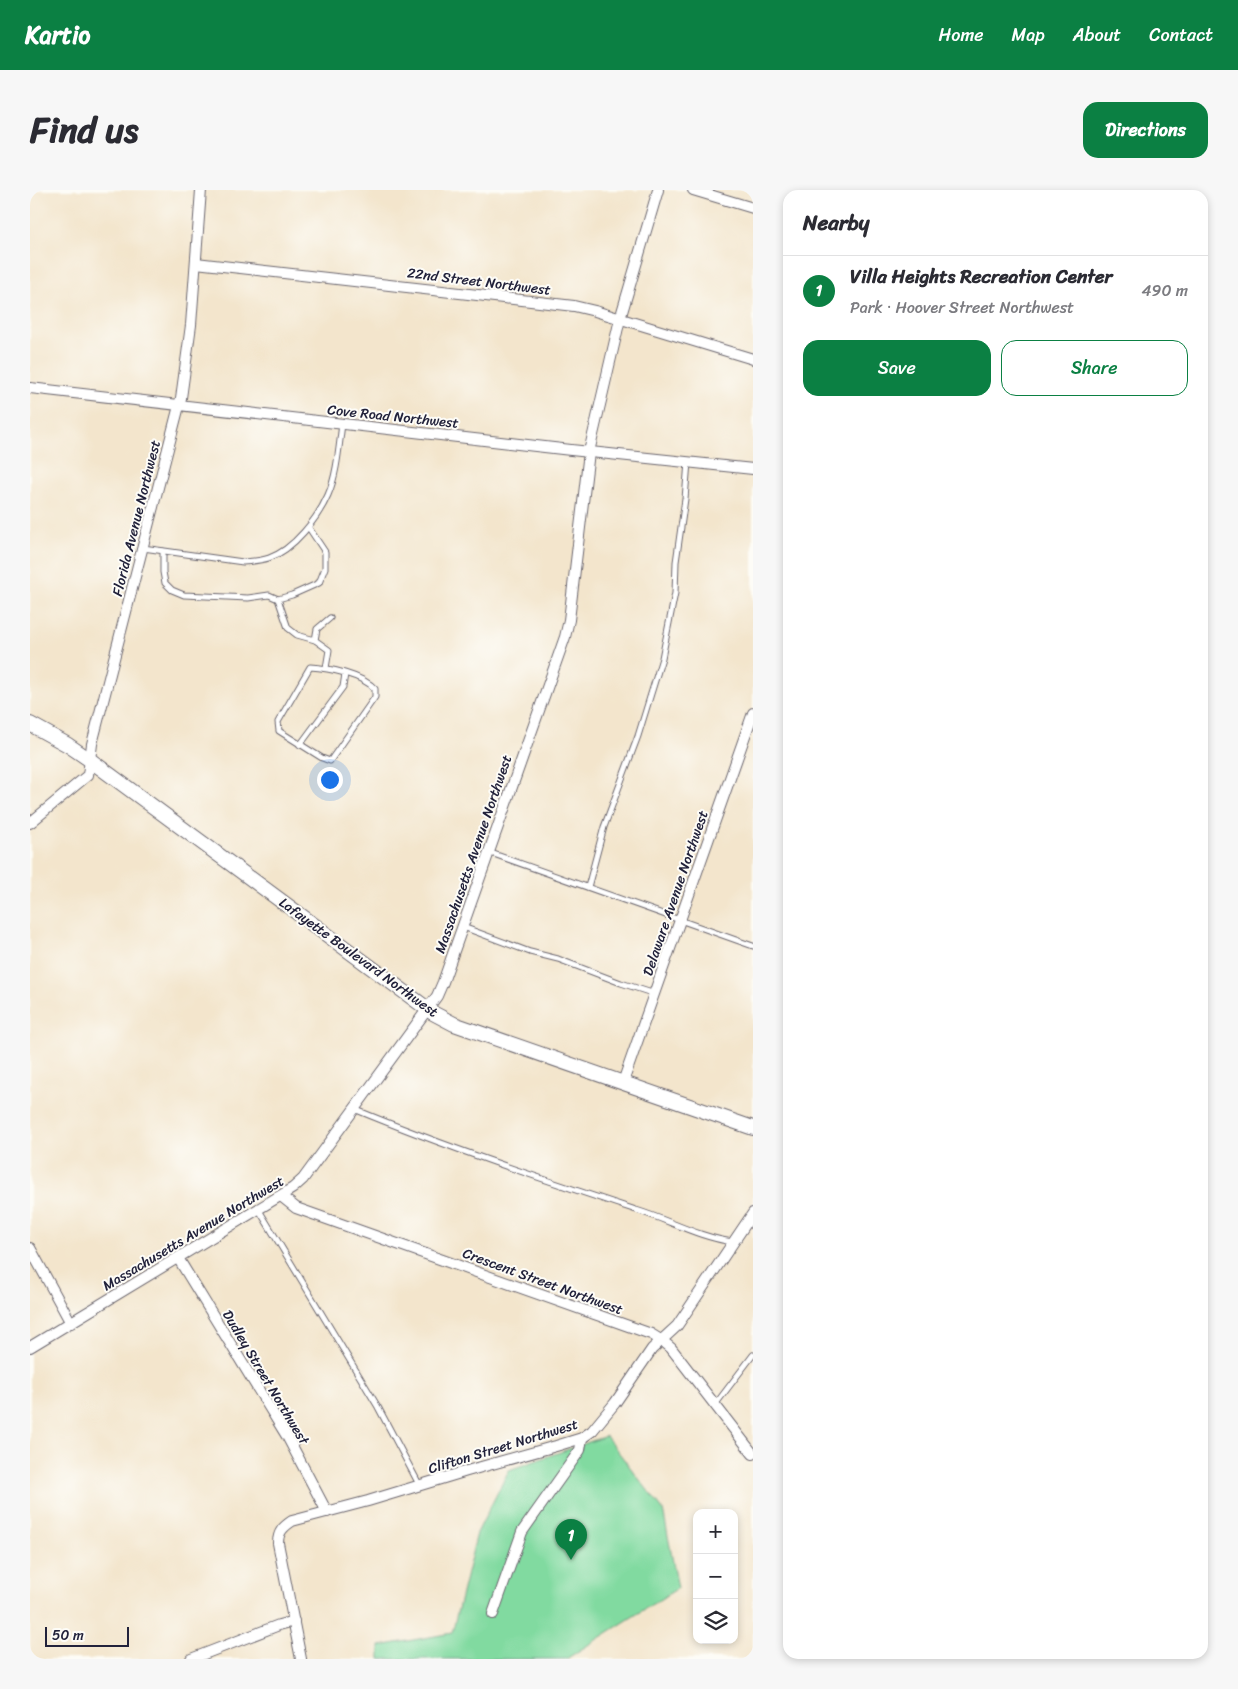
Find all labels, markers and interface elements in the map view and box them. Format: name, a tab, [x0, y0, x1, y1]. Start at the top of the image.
text: Kartio	[25, 14, 90, 56]
text: Home	[939, 19, 984, 51]
text: Map	[1012, 19, 1045, 51]
text: About	[1073, 19, 1121, 51]
text: Contact	[1149, 19, 1213, 51]
text: Find us	[30, 99, 138, 161]
button: Directions	[1083, 102, 1208, 158]
text: Nearby	[803, 204, 869, 242]
street label: 22nd Street Northwest	[406, 260, 552, 303]
text: Villa Heights Recreation Center	[850, 260, 1112, 293]
text: 1	[816, 276, 822, 305]
text: 490 m	[1142, 276, 1188, 305]
text: Park · Hoover Street Northwest	[850, 293, 1074, 322]
button: Save	[803, 340, 991, 396]
button: Share	[1001, 340, 1188, 396]
street label: Cove Road Northwest	[326, 397, 460, 436]
street label: Florida Avenue Northwest	[105, 437, 168, 599]
street label: Massachusetts Avenue Northwest	[428, 752, 519, 957]
your location	[317, 767, 343, 793]
street label: Delaware Avenue Northwest	[635, 807, 716, 979]
street label: Lafayette Boulevard Northwest	[274, 891, 444, 1024]
street label: Massachusetts Avenue Northwest	[97, 1169, 289, 1298]
street label: Crescent Street Northwest	[459, 1241, 627, 1322]
street label: Dudley Street Northwest	[215, 1305, 317, 1451]
street label: Clifton Street Northwest	[425, 1412, 581, 1481]
map controls	[693, 1509, 738, 1644]
button: +	[693, 1509, 738, 1554]
pin: 1	[555, 1519, 587, 1560]
button: −	[693, 1554, 738, 1599]
button: layers	[693, 1599, 738, 1644]
text: 50 m	[52, 1623, 84, 1648]
scale bar	[45, 1624, 129, 1647]

